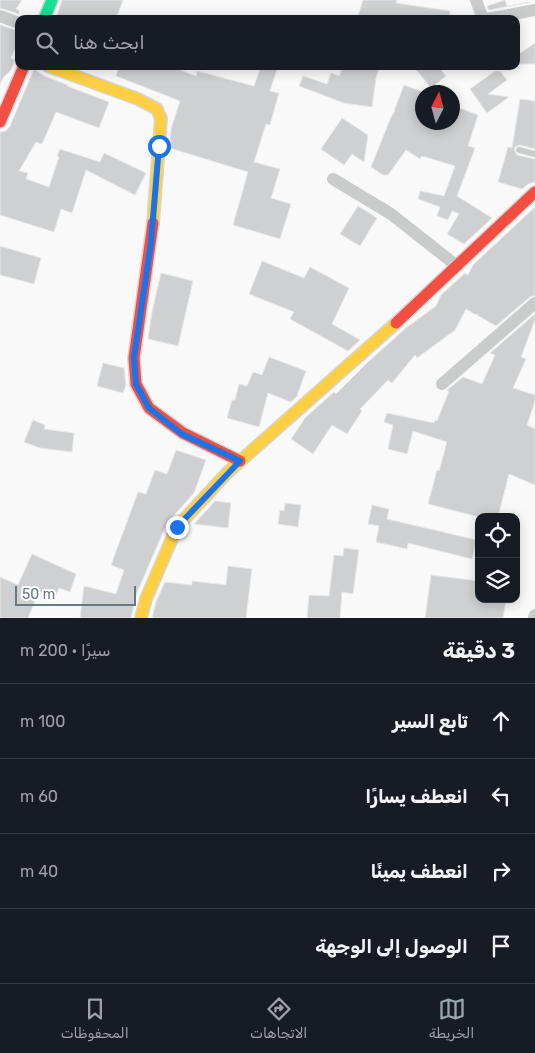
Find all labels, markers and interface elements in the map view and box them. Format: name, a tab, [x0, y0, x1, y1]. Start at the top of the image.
search box	[15, 15, 520, 70]
icon: search	[33, 29, 61, 57]
text: ابحث هنا	[73, 31, 145, 54]
north arrow	[415, 85, 460, 130]
route start	[148, 135, 171, 158]
map controls	[475, 513, 520, 603]
button: locate	[475, 513, 520, 558]
route end	[166, 516, 189, 539]
button: layers	[475, 558, 520, 603]
scale bar	[15, 583, 136, 606]
text: 50 m	[22, 586, 55, 603]
text: 3 دقيقة	[443, 638, 515, 663]
text: سيرًا · 200 m	[20, 641, 111, 660]
icon: ahead	[487, 707, 515, 735]
text: تابع السير	[392, 710, 468, 733]
text: 100 m	[20, 712, 65, 731]
icon: left	[487, 782, 515, 810]
text: انعطف يسارًا	[365, 785, 468, 808]
text: 60 m	[20, 787, 58, 806]
icon: right	[487, 857, 515, 885]
text: انعطف يمينًا	[371, 860, 468, 883]
text: 40 m	[20, 862, 58, 881]
icon: arrive	[487, 932, 515, 960]
text: الوصول إلى الوجهة	[315, 935, 468, 958]
tab: المحفوظات	[61, 995, 129, 1042]
tab: الاتجاهات	[250, 995, 307, 1042]
tab: الخريطة	[429, 995, 474, 1042]

